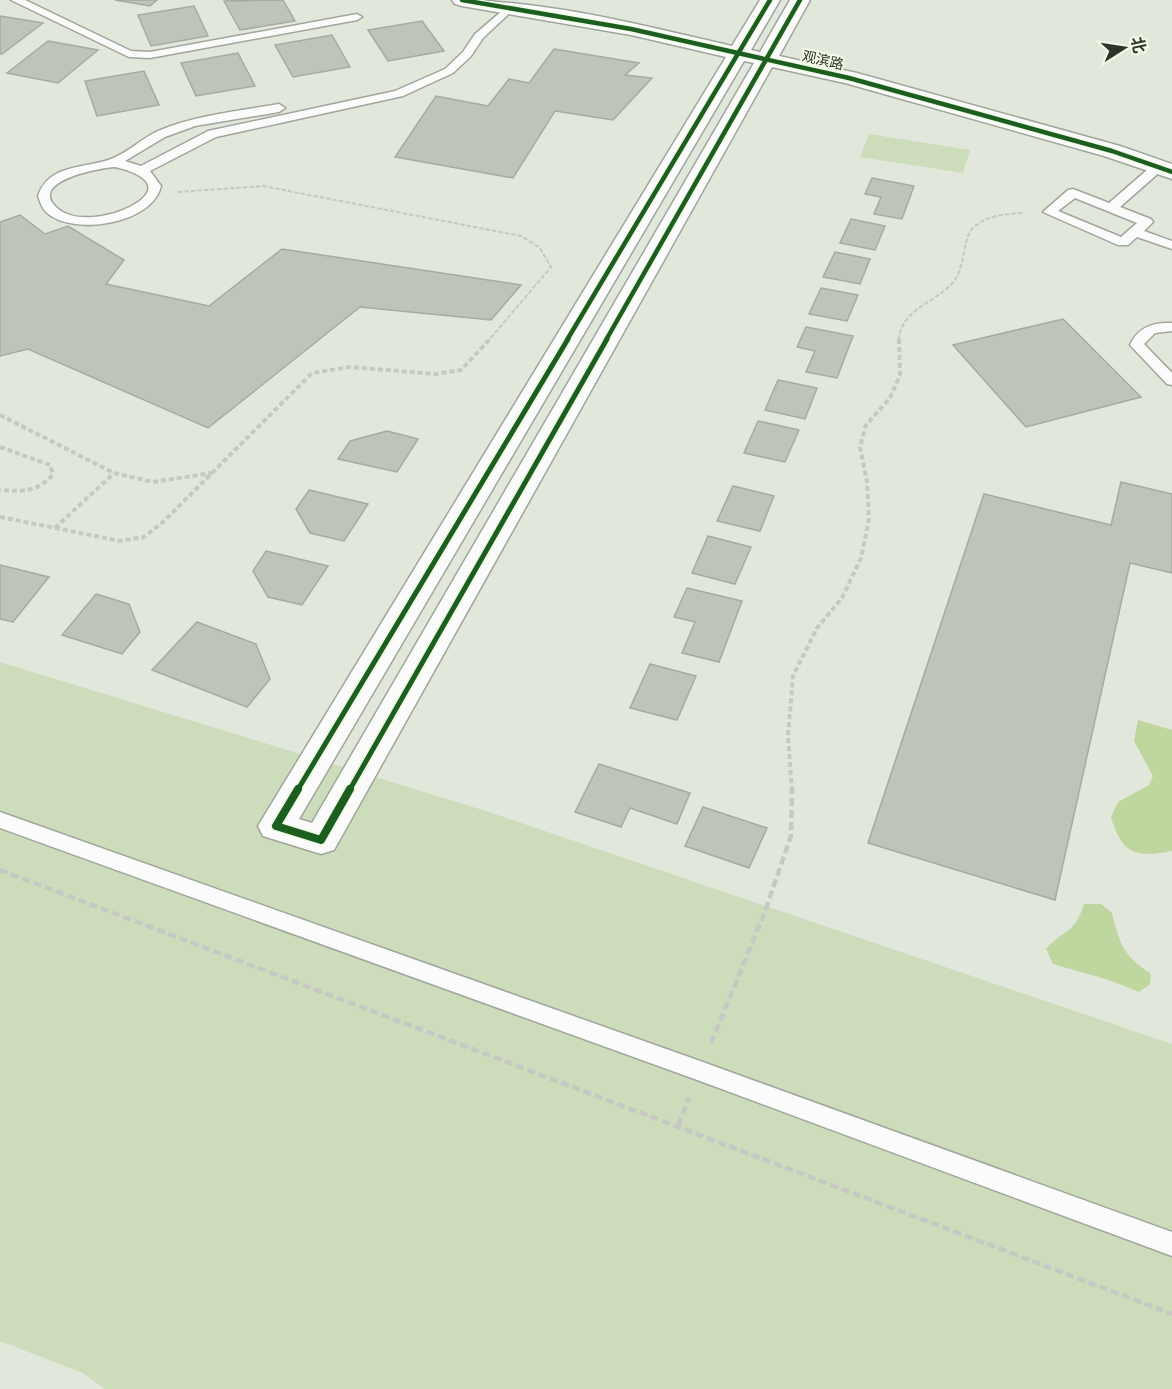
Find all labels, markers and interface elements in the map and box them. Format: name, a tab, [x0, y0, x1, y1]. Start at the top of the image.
north arrow	[1094, 18, 1154, 78]
text: 北	[1127, 35, 1150, 55]
street label: 观滨路	[801, 47, 845, 73]

